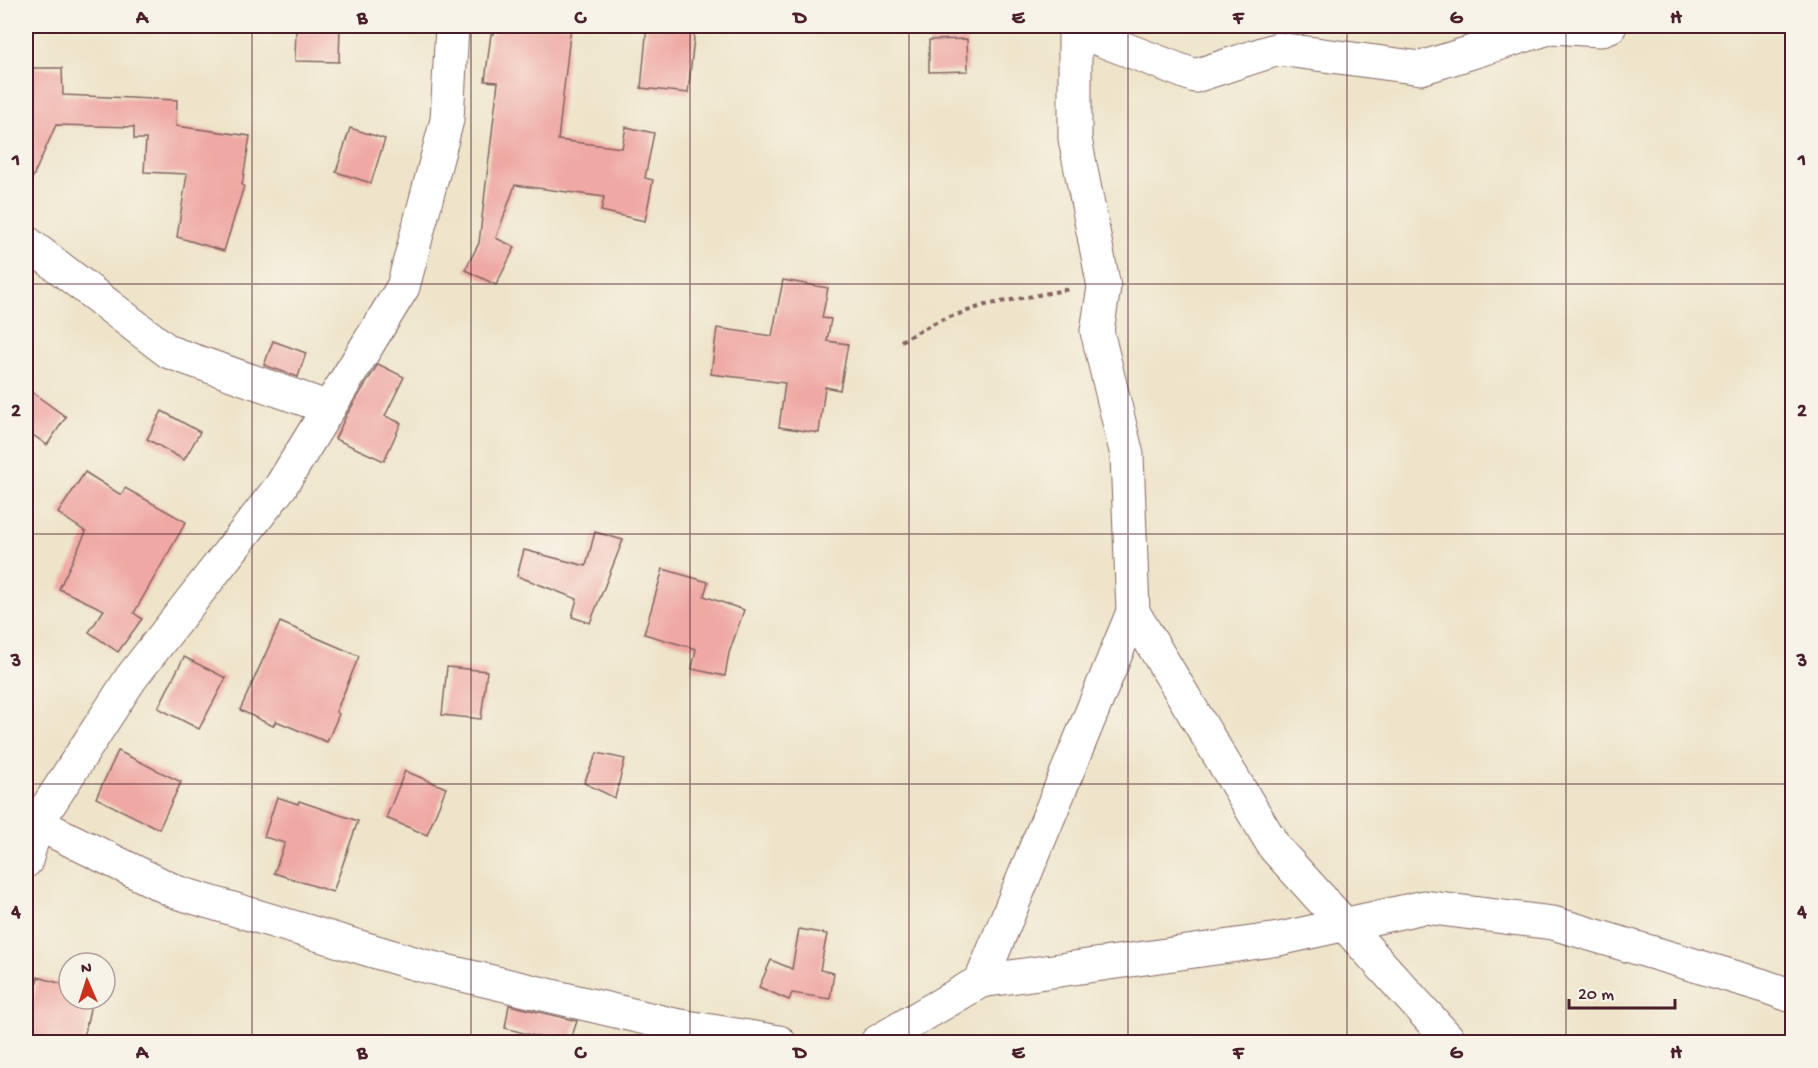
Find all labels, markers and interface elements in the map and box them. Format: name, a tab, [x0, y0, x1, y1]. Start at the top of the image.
text: A	[135, 8, 150, 31]
text: B	[356, 8, 368, 31]
text: C	[574, 8, 588, 31]
text: D	[791, 8, 807, 31]
text: E	[1012, 8, 1026, 31]
text: F	[1232, 8, 1245, 31]
text: G	[1450, 8, 1464, 31]
text: H	[1670, 8, 1682, 31]
text: 1	[11, 150, 20, 173]
text: 1	[1797, 150, 1806, 173]
text: 2	[11, 401, 21, 424]
text: 2	[1797, 401, 1807, 424]
text: 3	[10, 651, 21, 674]
text: 3	[1796, 651, 1807, 674]
text: 4	[10, 902, 21, 925]
text: 4	[1796, 902, 1807, 925]
north arrow	[57, 951, 117, 1011]
text: N	[81, 960, 93, 979]
scale bar	[1569, 972, 1676, 1010]
text: 20 m	[1578, 985, 1614, 1006]
text: A	[135, 1043, 150, 1066]
text: B	[356, 1043, 368, 1066]
text: C	[574, 1043, 588, 1066]
text: D	[791, 1043, 807, 1066]
text: E	[1012, 1043, 1026, 1066]
text: F	[1232, 1043, 1245, 1066]
text: G	[1450, 1043, 1464, 1066]
text: H	[1670, 1043, 1682, 1066]

